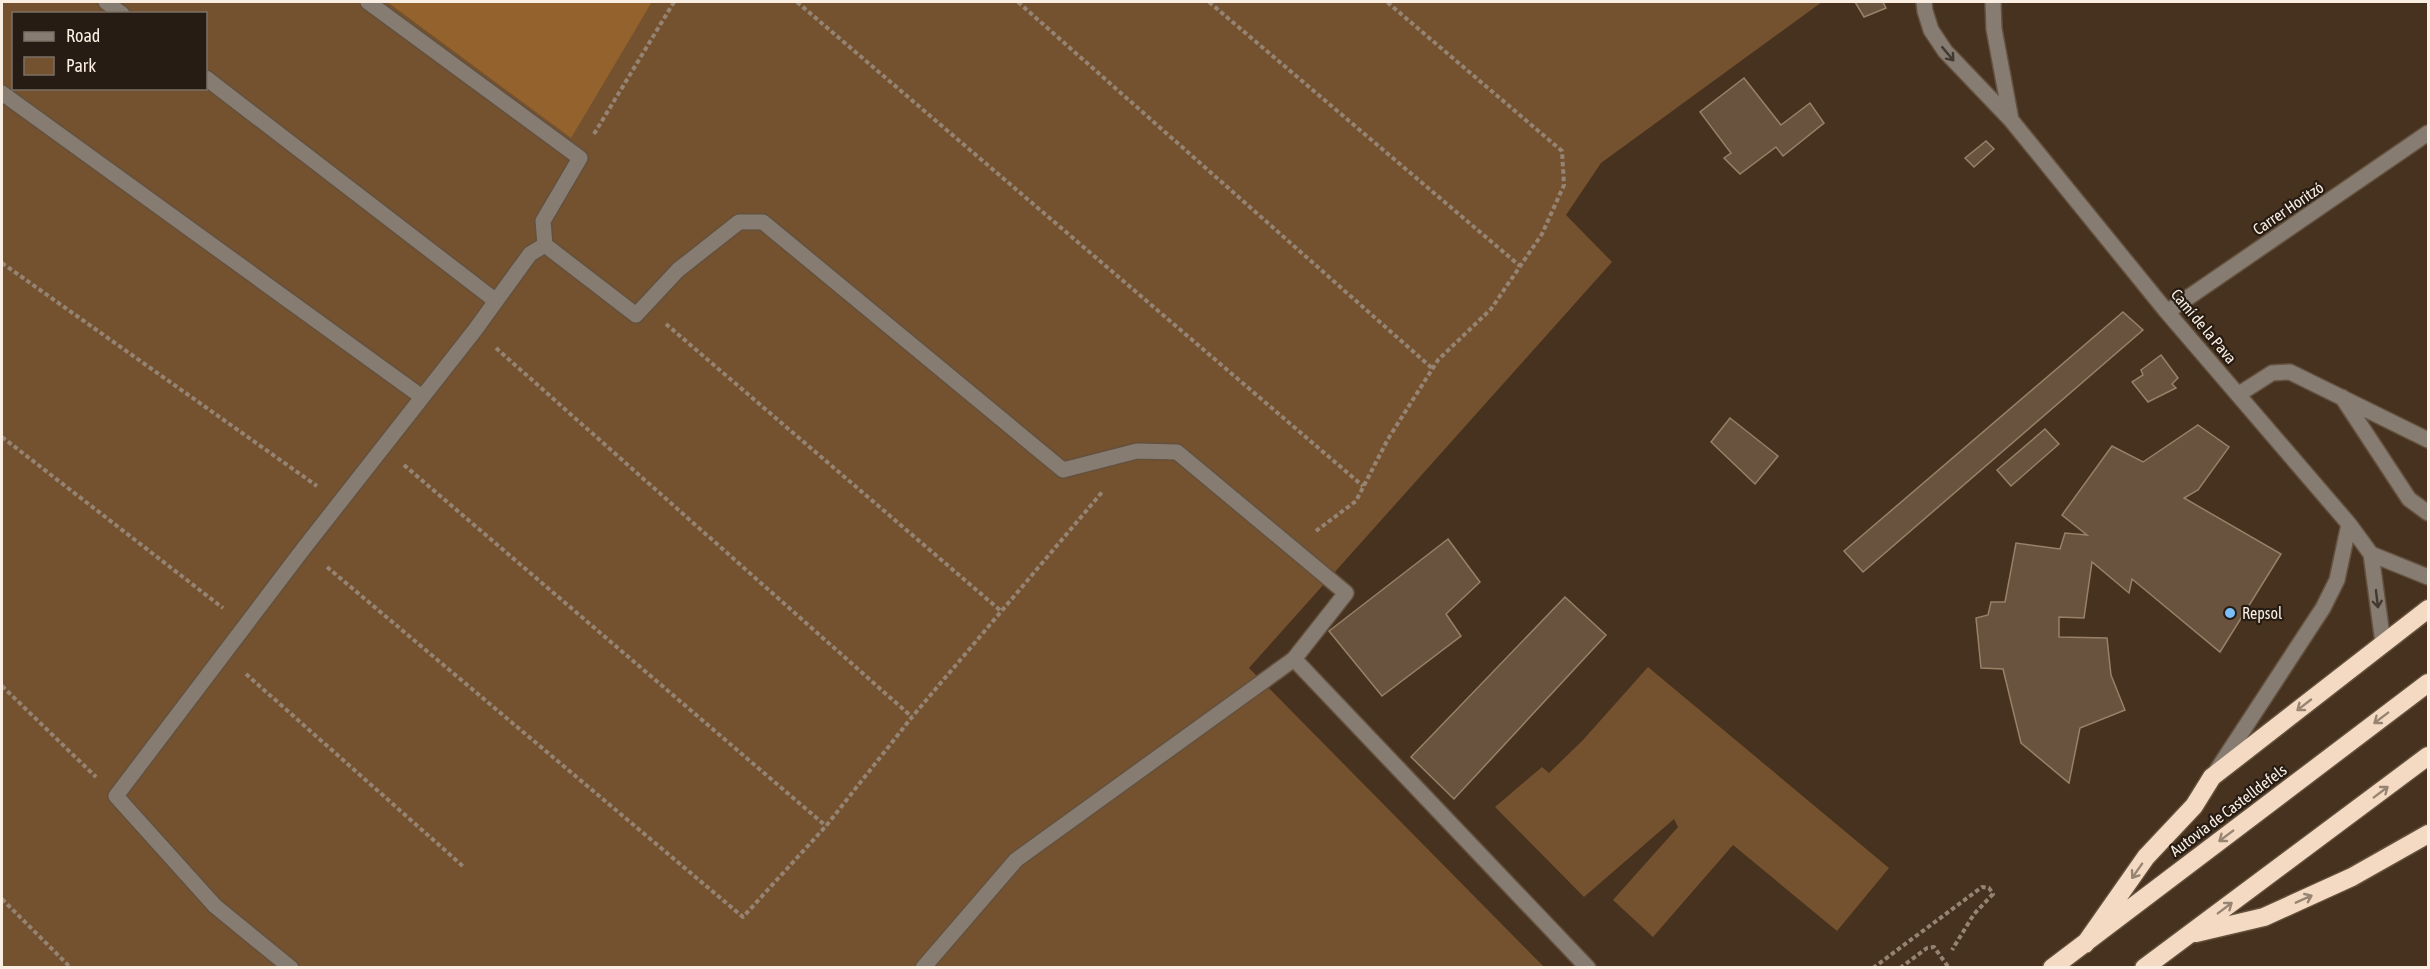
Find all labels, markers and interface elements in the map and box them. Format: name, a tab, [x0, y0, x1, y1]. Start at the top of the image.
legend	[12, 12, 207, 90]
text: Road	[66, 25, 100, 46]
one-way arrow	[1941, 46, 1955, 61]
text: Park	[66, 55, 96, 76]
street label: Carrer Horitzó	[2249, 178, 2327, 238]
street label: Camí de la Pava	[2168, 285, 2240, 367]
one-way arrow	[2372, 588, 2383, 608]
place label: Repsol	[2242, 604, 2283, 623]
marker: Repsol	[2223, 606, 2237, 620]
one-way arrow	[2296, 699, 2312, 712]
one-way arrow	[2374, 711, 2390, 724]
street label: Autovia de Castelldefels	[2166, 760, 2290, 860]
one-way arrow	[2373, 785, 2389, 798]
one-way arrow	[2219, 830, 2235, 842]
one-way arrow	[2130, 862, 2143, 878]
one-way arrow	[2295, 893, 2313, 904]
one-way arrow	[2216, 902, 2232, 914]

